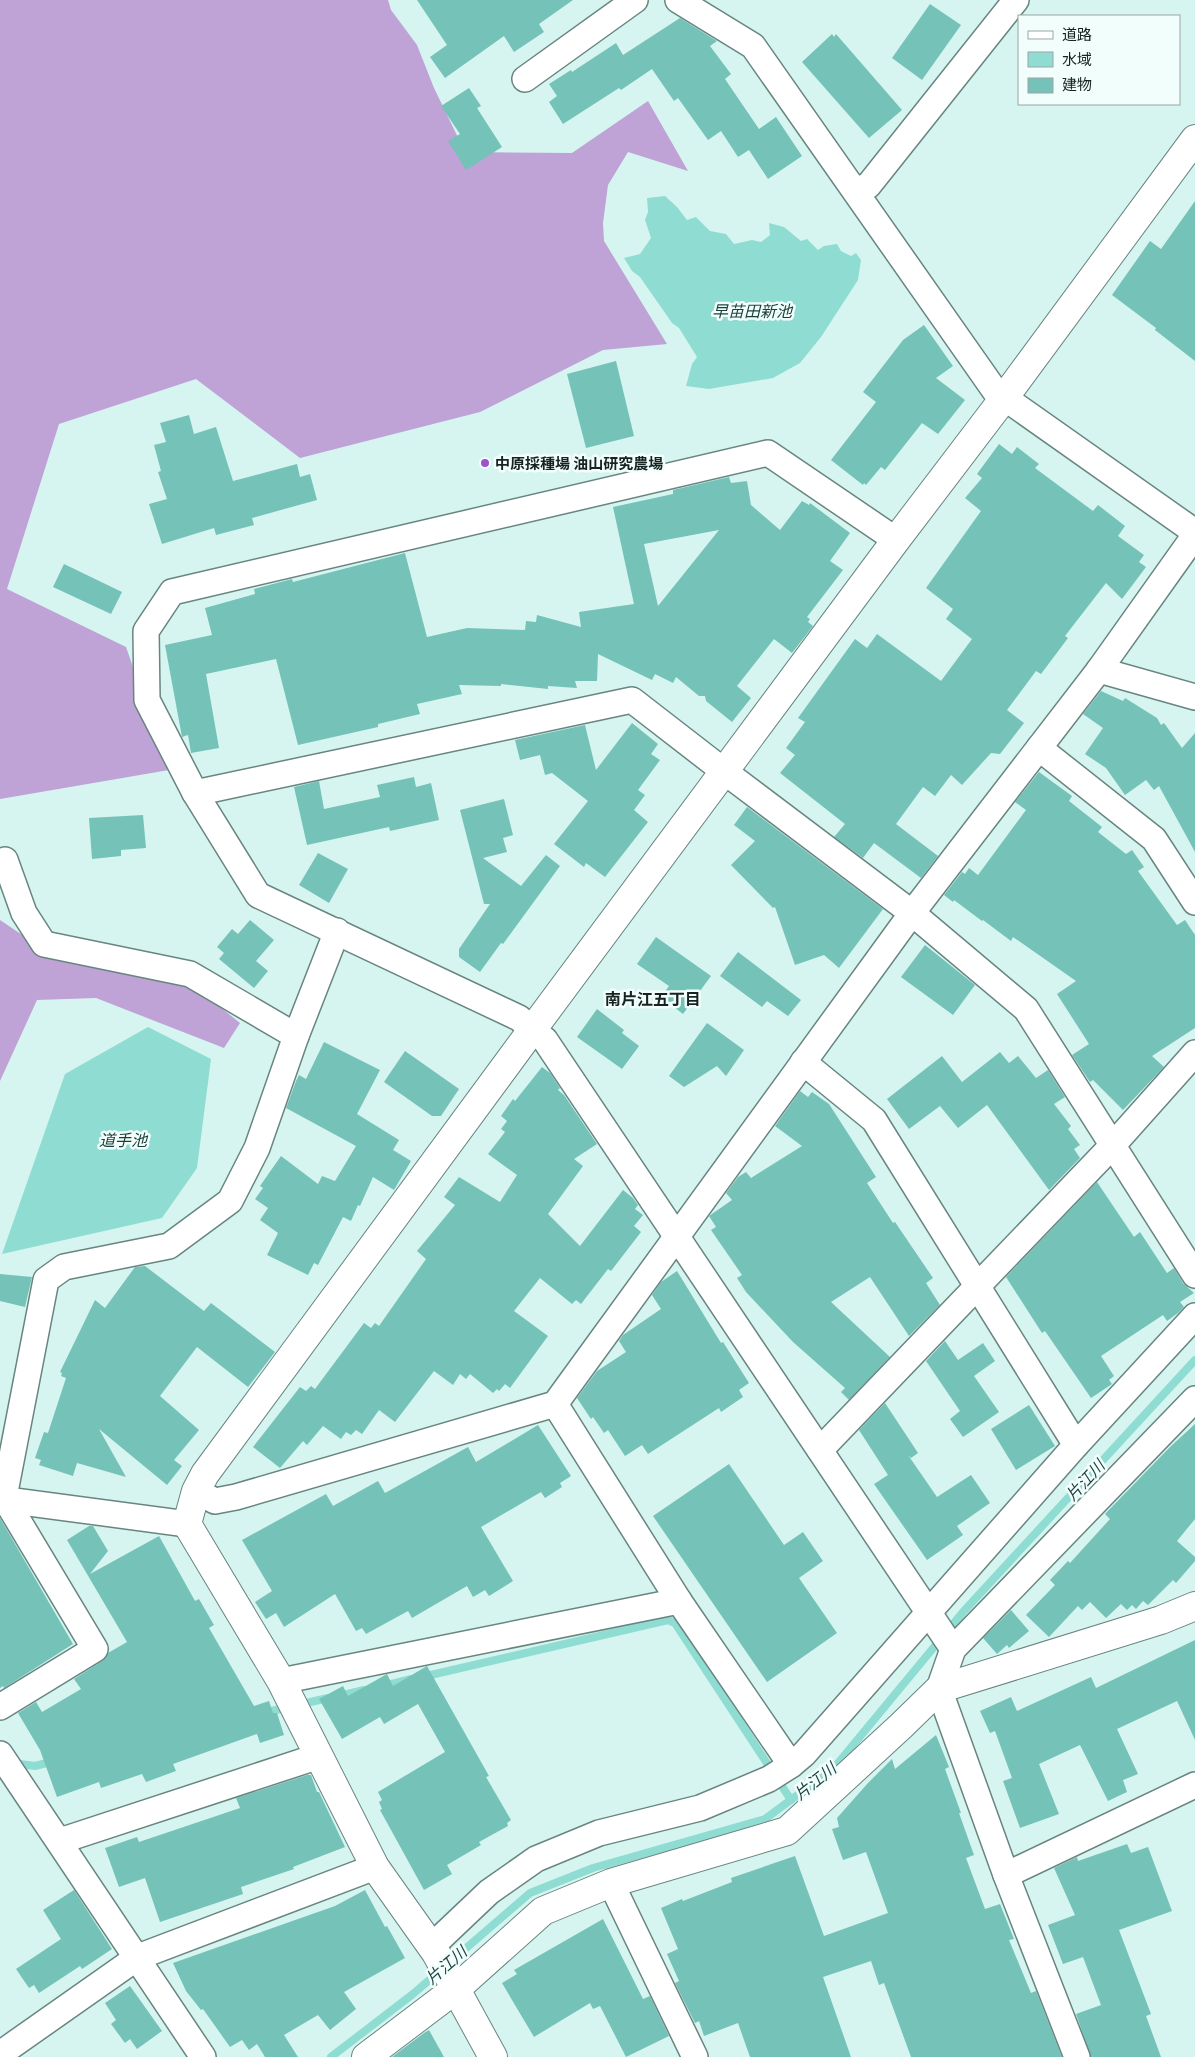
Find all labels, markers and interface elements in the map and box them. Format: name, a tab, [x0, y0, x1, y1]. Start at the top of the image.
legend	[1018, 15, 1180, 105]
text: 道路	[1062, 24, 1092, 45]
text: 水域	[1062, 49, 1092, 70]
text: 建物	[1062, 74, 1092, 95]
water label: 早苗田新池	[712, 300, 794, 322]
place label: 中原採種場 油山研究農場	[495, 453, 663, 474]
marker: 中原採種場 油山研究農場	[479, 457, 491, 469]
district label: 南片江五丁目	[605, 988, 701, 1010]
water label: 道手池	[99, 1129, 149, 1151]
water label: 片江川	[1061, 1453, 1111, 1505]
water label: 片江川	[789, 1756, 842, 1805]
water label: 片江川	[421, 1940, 473, 1989]

